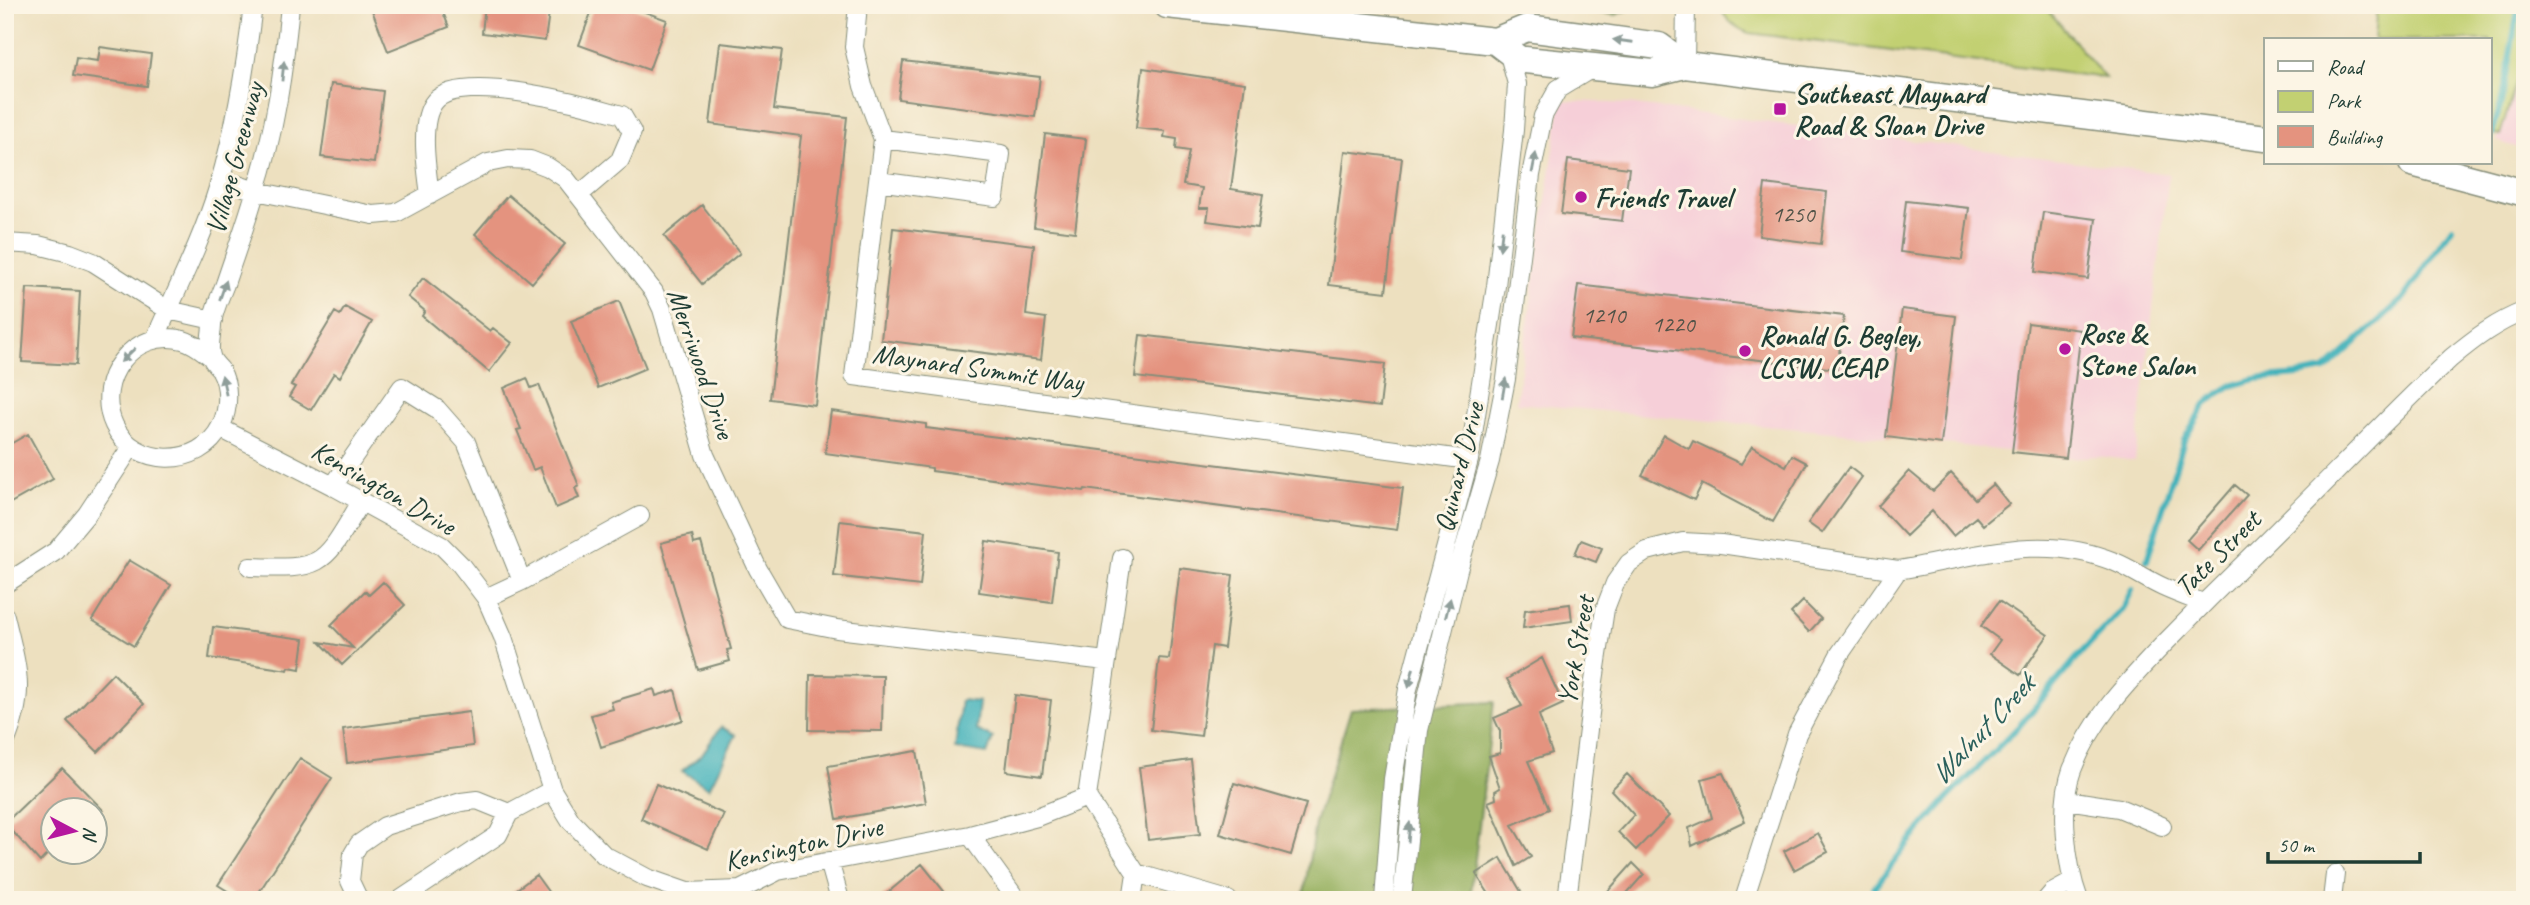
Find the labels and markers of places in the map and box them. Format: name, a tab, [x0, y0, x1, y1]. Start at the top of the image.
place label: Southeast Maynard Road & Sloan Drive	[1794, 76, 1990, 143]
marker: Southeast Maynard Road & Sloan Drive	[1772, 101, 1788, 117]
place label: Friends Travel	[1595, 180, 1737, 215]
marker: Friends Travel	[1573, 189, 1589, 205]
place label: Rose & Stone Salon	[2079, 316, 2197, 383]
place label: Ronald G. Begley, LCSW, CEAP	[1759, 318, 1921, 385]
marker: Rose & Stone Salon	[2057, 341, 2073, 357]
marker: Ronald G. Begley, LCSW, CEAP	[1737, 343, 1753, 359]

